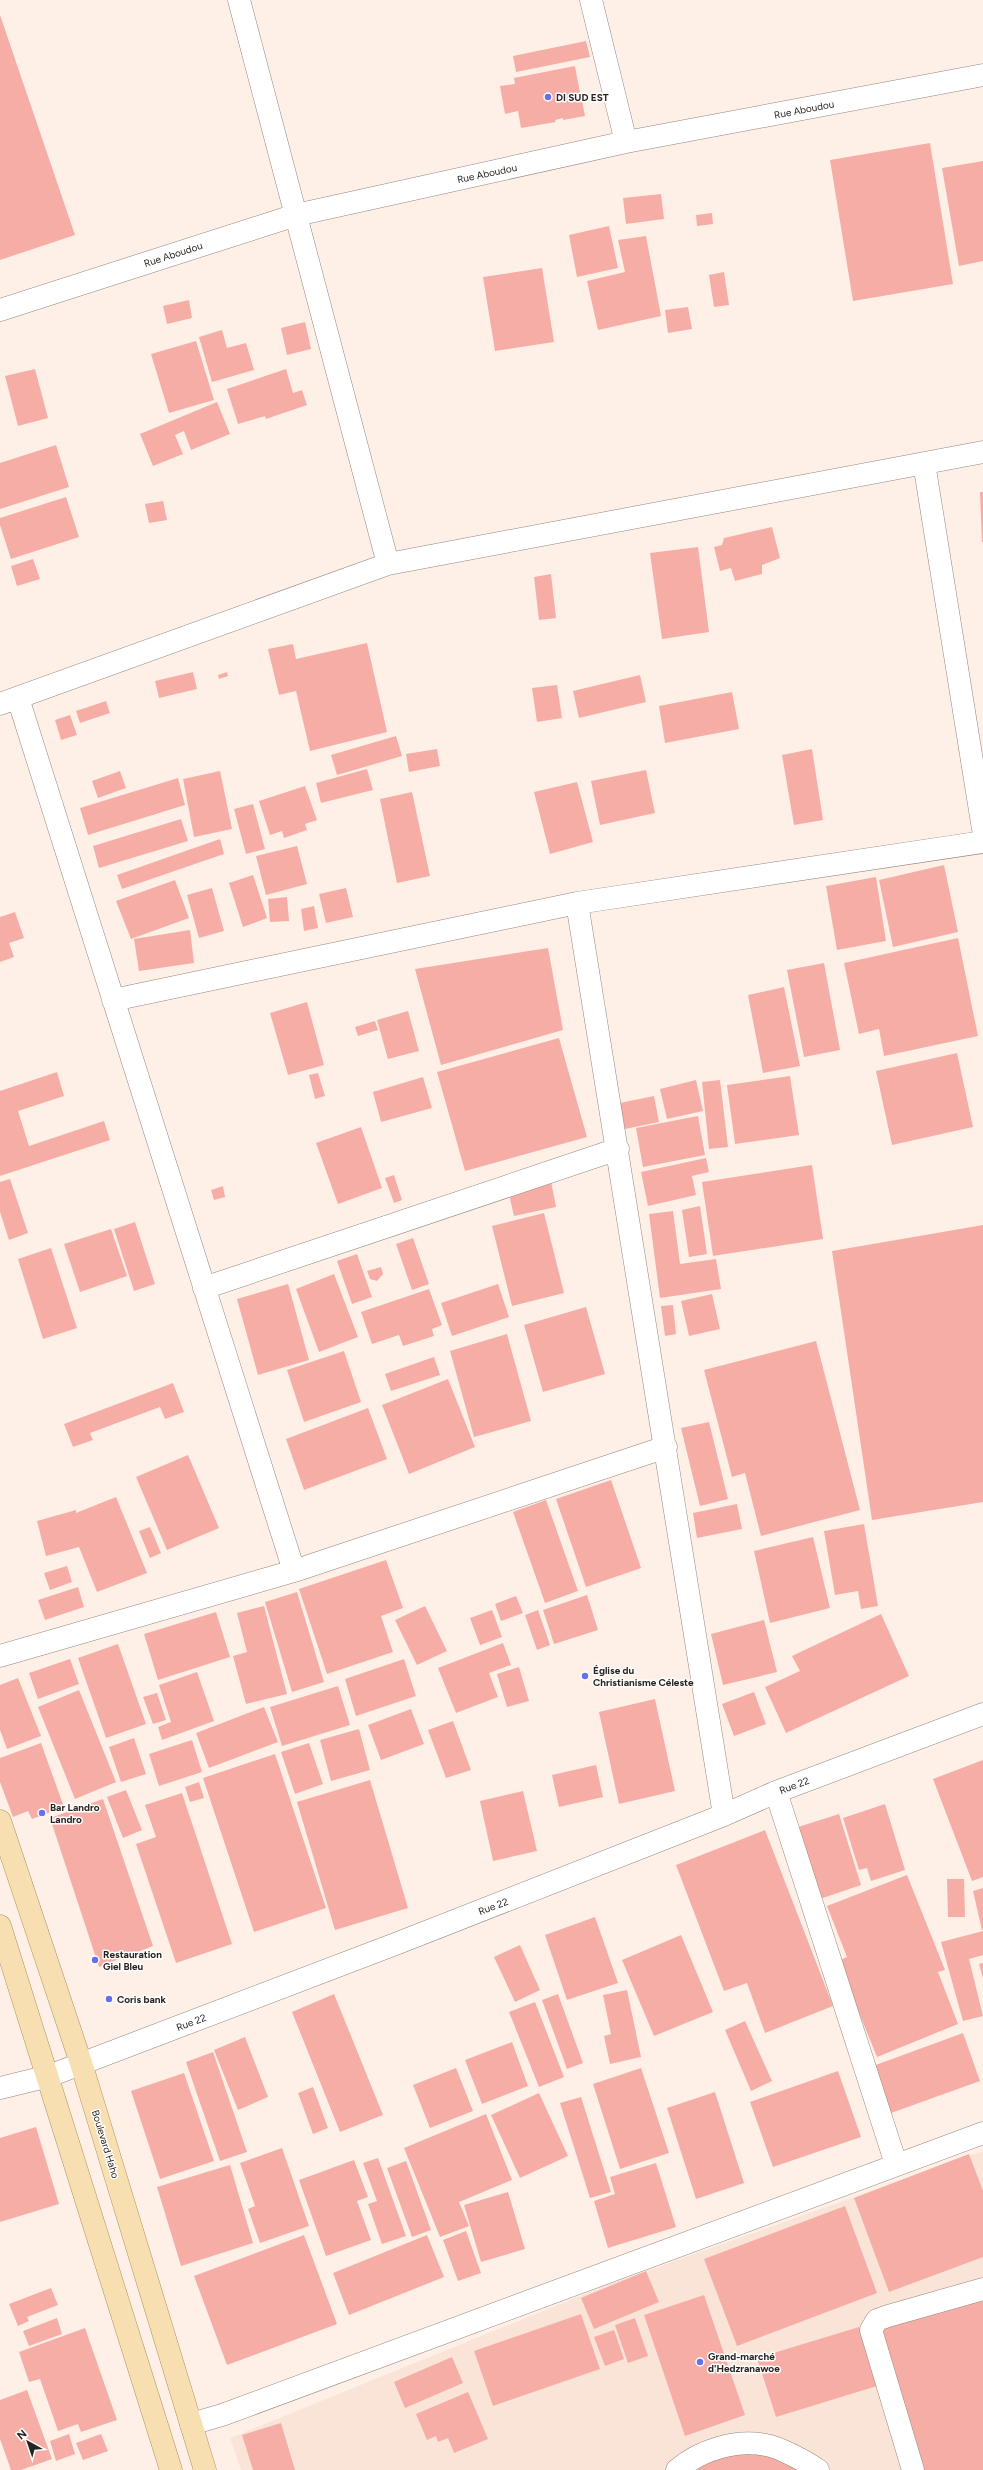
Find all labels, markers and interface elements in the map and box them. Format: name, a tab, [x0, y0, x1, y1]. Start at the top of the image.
place label: DI SUD EST	[556, 91, 609, 104]
marker: DI SUD EST	[543, 92, 553, 102]
street label: Rue Aboudou	[773, 97, 835, 122]
street label: Rue Aboudou	[456, 161, 518, 186]
street label: Rue Aboudou	[142, 239, 204, 270]
place label: Église du Christianisme Céleste	[593, 1664, 694, 1689]
marker: Église du Christianisme Céleste	[580, 1671, 590, 1681]
street label: Rue 22	[777, 1774, 811, 1797]
place label: Bar Landro Landro	[50, 1801, 100, 1826]
marker: Bar Landro Landro	[37, 1808, 47, 1818]
street label: Rue 22	[476, 1895, 510, 1918]
place label: Restauration Giel Bleu	[103, 1948, 162, 1973]
marker: Restauration Giel Bleu	[90, 1955, 100, 1965]
place label: Coris bank	[117, 1993, 166, 2006]
marker: Coris bank	[104, 1994, 114, 2004]
street label: Rue 22	[174, 2011, 208, 2034]
street label: Boulevard Haho	[89, 2108, 122, 2180]
place label: Grand-marché d'Hedzranawoe	[708, 2350, 780, 2375]
marker: Grand-marché d'Hedzranawoe	[695, 2357, 705, 2367]
north arrow	[8, 2422, 48, 2462]
text: N	[14, 2427, 29, 2442]

